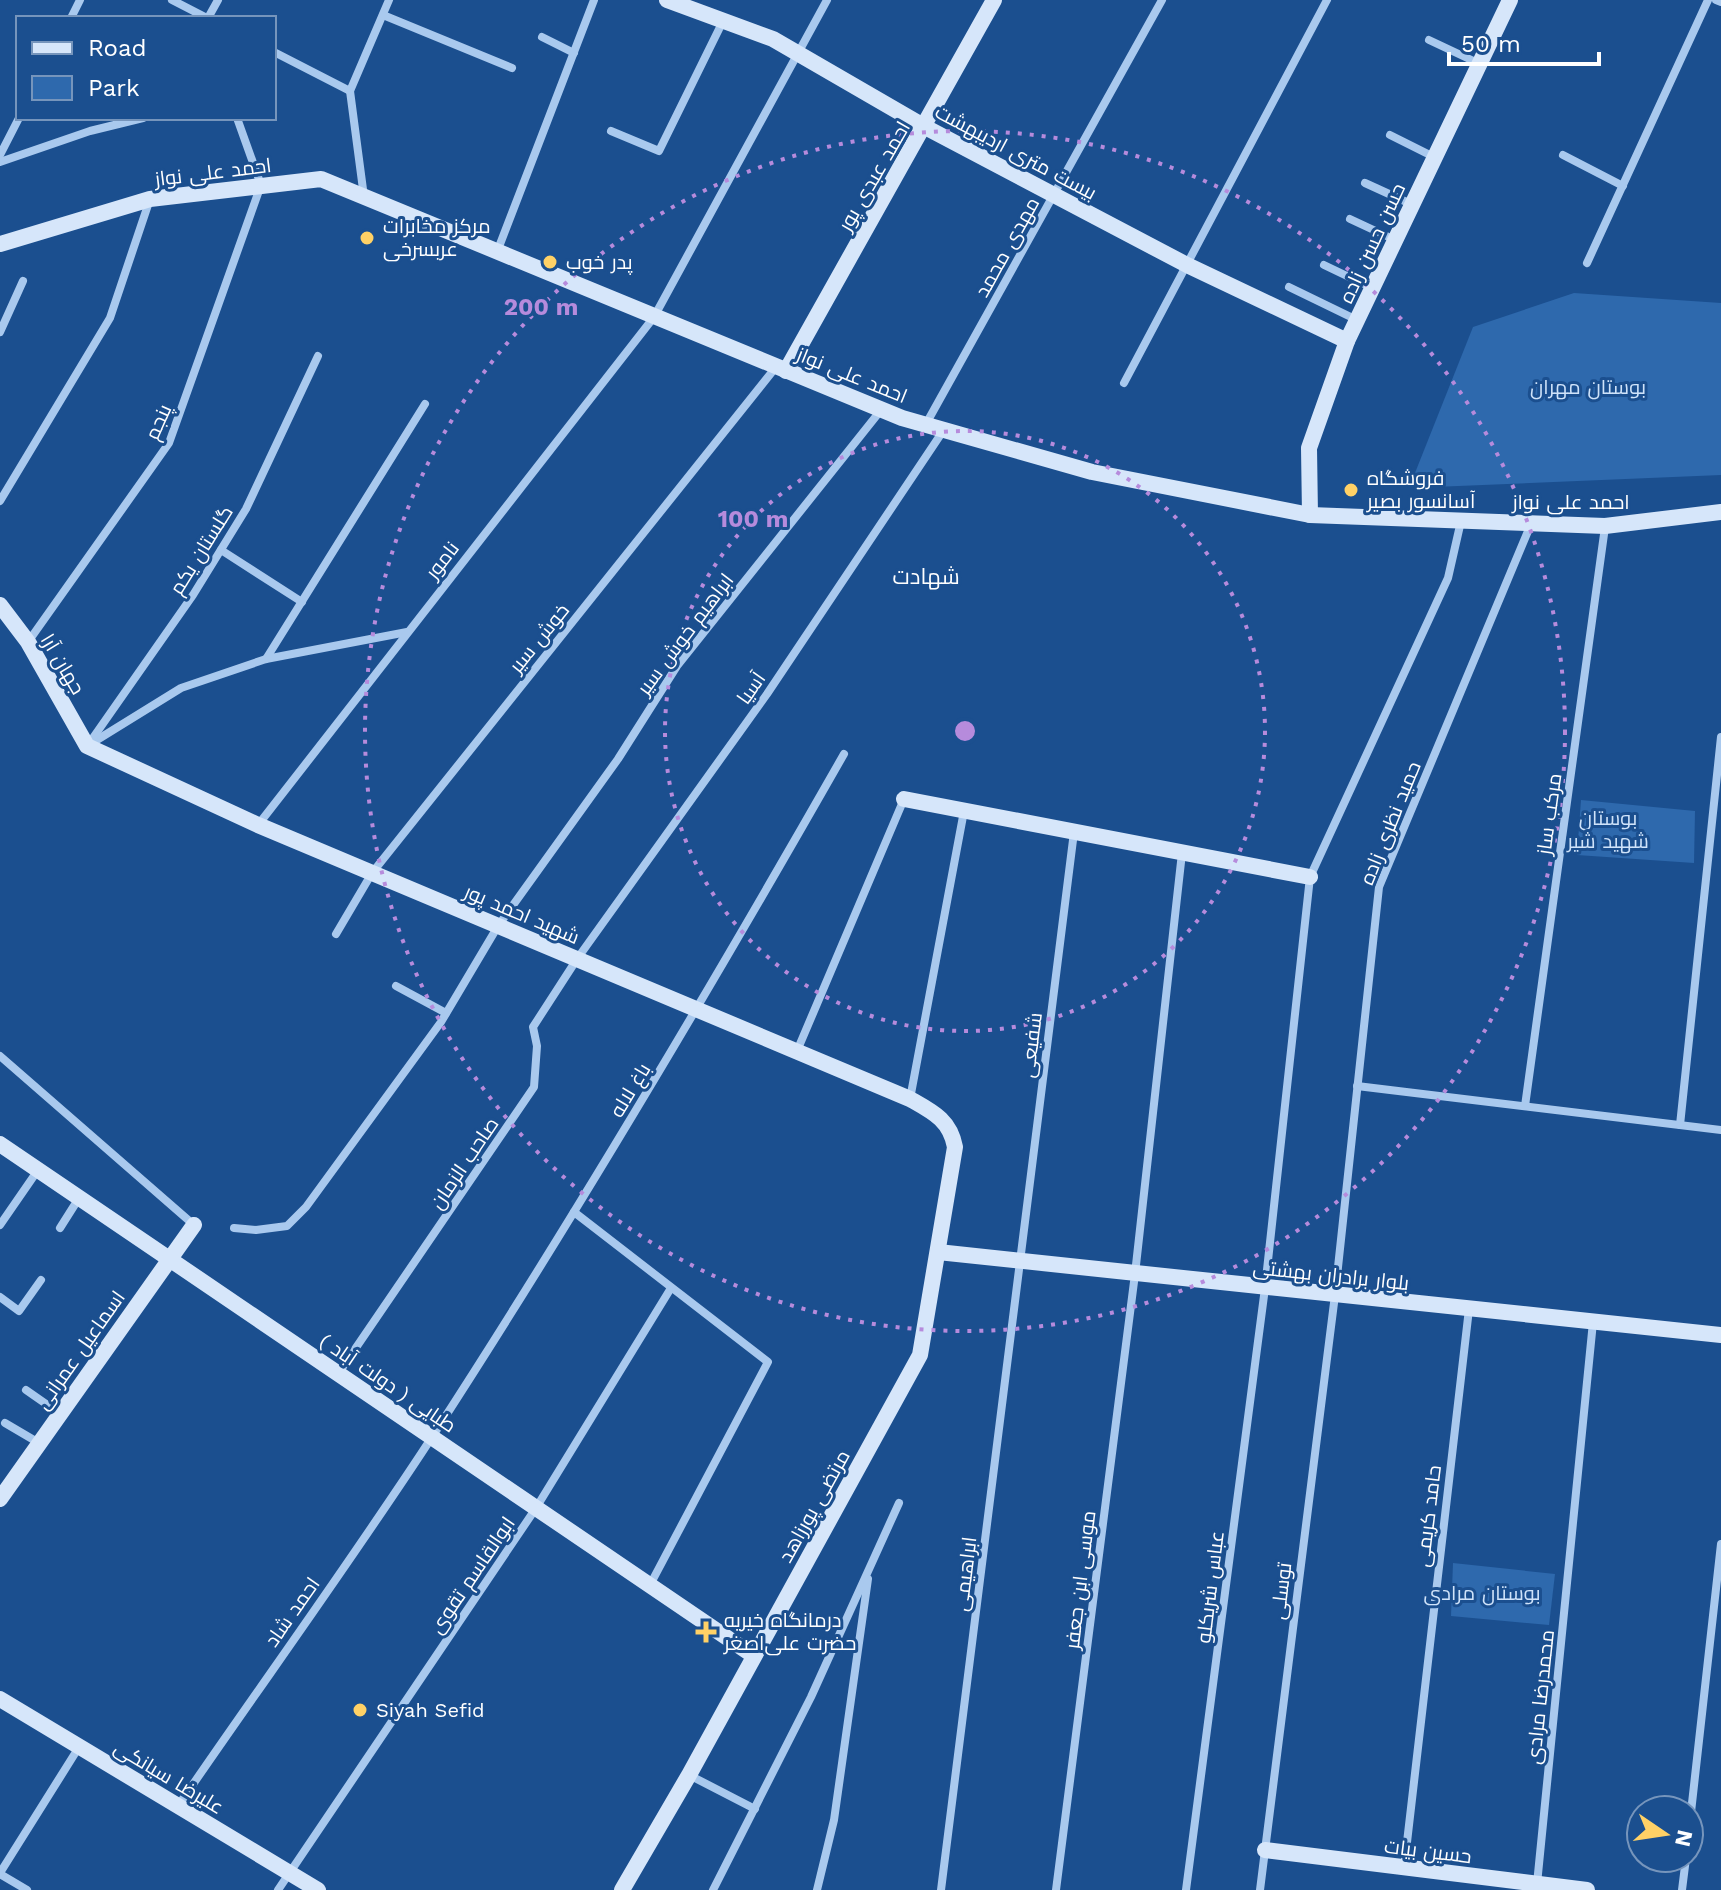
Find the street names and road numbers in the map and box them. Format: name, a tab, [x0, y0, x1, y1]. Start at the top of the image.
street label: بیست متری اردیبهشت	[931, 99, 1101, 206]
street label: احمد عبدی پور	[832, 117, 916, 237]
street label: احمد علی نواز	[152, 153, 273, 192]
street label: حسن حسن زاده	[1334, 179, 1411, 307]
street label: مهدی محمد	[970, 193, 1045, 302]
street label: احمد علی نواز	[792, 341, 911, 409]
street label: پنجم	[140, 400, 178, 444]
street label: احمد علی نواز	[1511, 490, 1630, 515]
street label: گلستان یکم	[164, 501, 239, 600]
street label: نامور	[419, 536, 464, 584]
street label: ابراهیم خوش سیر	[631, 568, 740, 702]
street label: خوش سیر	[503, 599, 575, 679]
street label: جهان آرا	[35, 629, 90, 699]
street label: آسیا	[732, 667, 771, 709]
street label: حمید نظری زاده	[1354, 758, 1427, 889]
street label: مرکب ساز	[1531, 772, 1567, 857]
street label: شهید احمد پور	[459, 879, 583, 950]
street label: شفیعی	[1015, 1011, 1048, 1079]
street label: باغ لاله	[605, 1059, 657, 1123]
street label: صاحب الزمان	[425, 1113, 504, 1214]
street label: بلوار برادران بهشتی	[1252, 1255, 1410, 1296]
street label: اسماعیل عمرانی	[30, 1286, 131, 1415]
street label: طبایی ( دولت آباد )	[315, 1328, 461, 1438]
street label: مرتضی پورزاهد	[773, 1445, 856, 1567]
street label: حامد کریمی	[1410, 1464, 1447, 1568]
street label: موسی ابن جعفر	[1059, 1509, 1101, 1652]
street label: ابوالقاسم تقوی	[424, 1512, 522, 1639]
street label: عباس شریکلو	[1191, 1529, 1230, 1645]
street label: ابراهیمی	[949, 1535, 982, 1613]
street label: توسلی	[1266, 1560, 1297, 1621]
street label: احمد شاد	[259, 1573, 325, 1651]
street label: محمدرضا مرادی	[1521, 1628, 1560, 1766]
street label: علیرضا سیانکی	[109, 1735, 228, 1820]
street label: حسین بیات	[1383, 1834, 1473, 1869]

